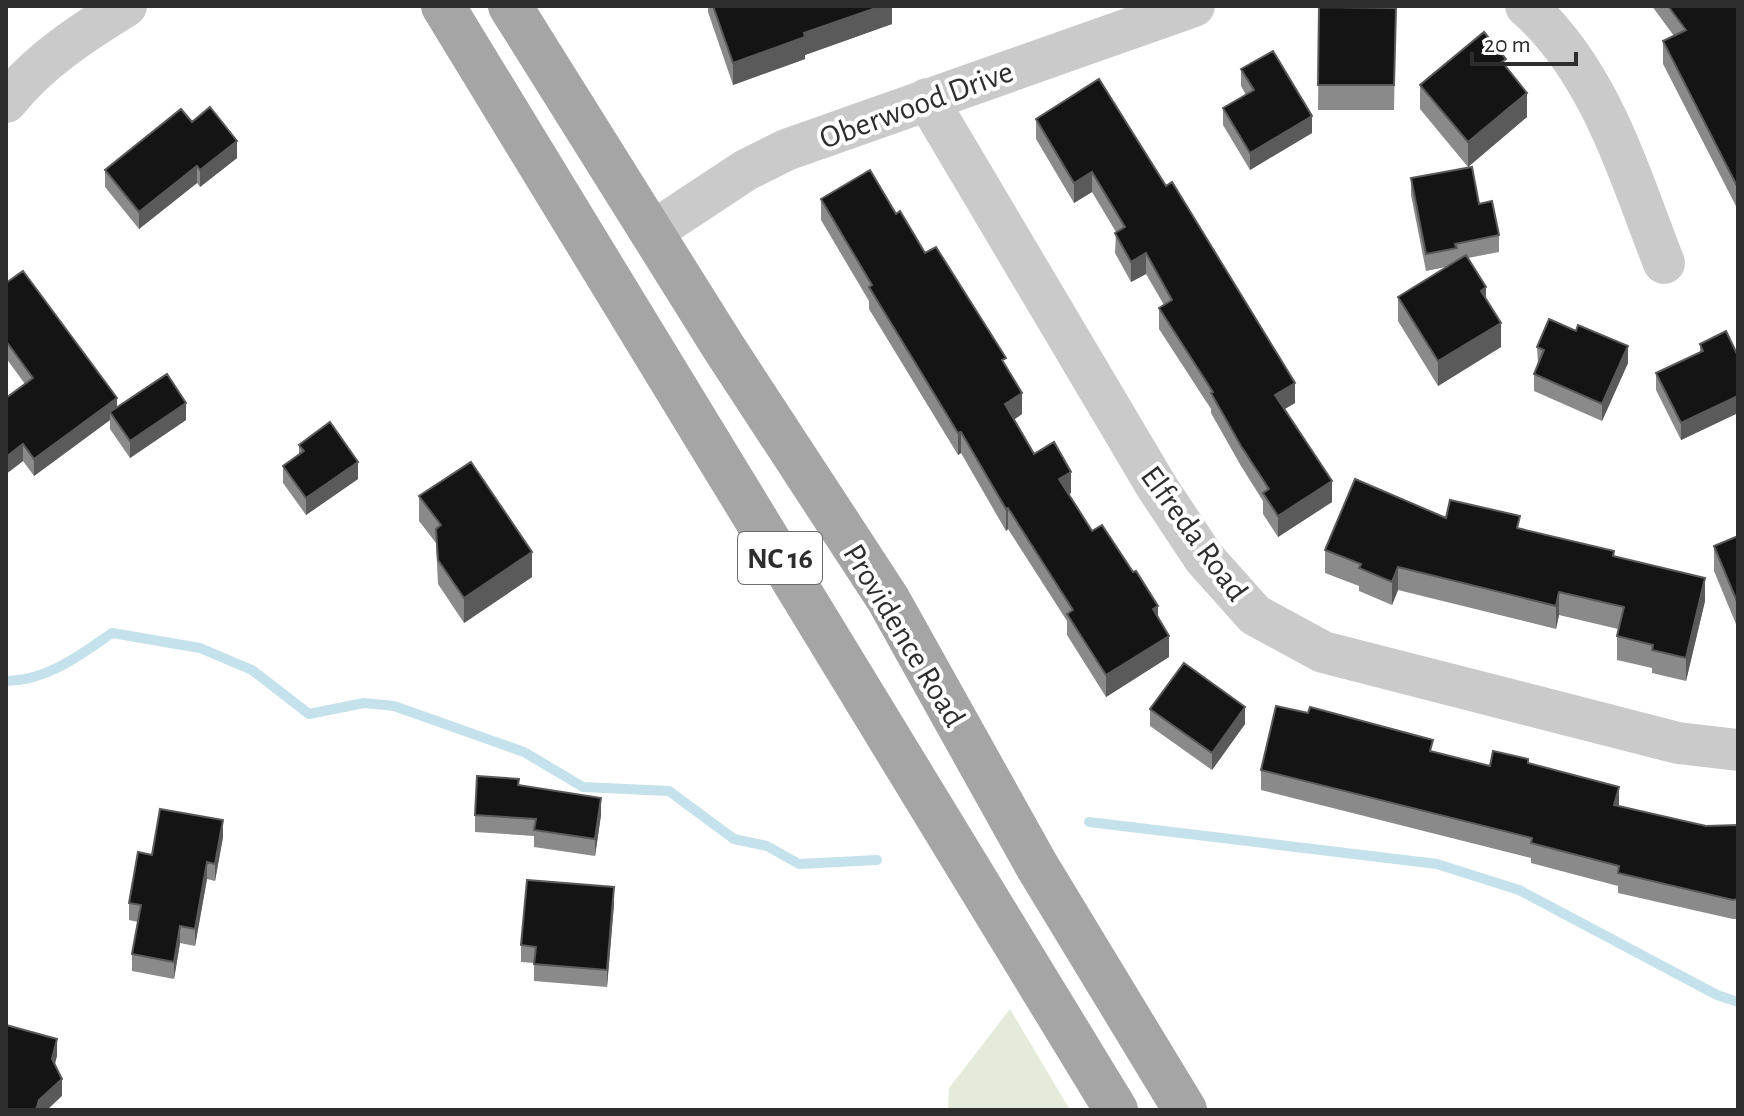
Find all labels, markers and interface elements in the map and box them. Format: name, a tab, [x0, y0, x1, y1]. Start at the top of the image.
scale bar	[1472, 16, 1576, 66]
text: 20 m	[1484, 33, 1531, 57]
street label: Oberwood Drive	[815, 55, 1017, 155]
street label: Elfreda Road	[1135, 460, 1254, 607]
road number: NC 16	[738, 532, 822, 584]
street label: Providence Road	[837, 539, 971, 732]

